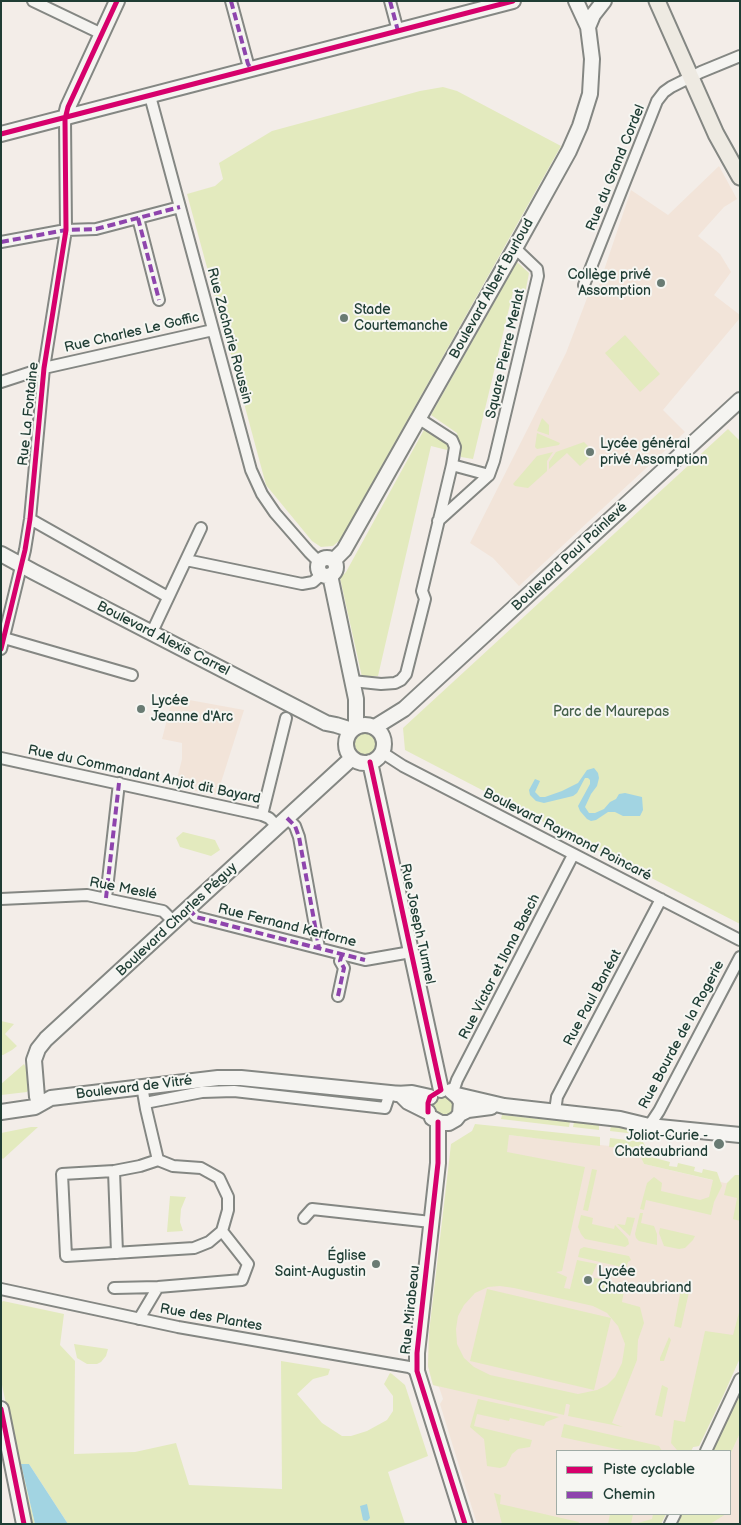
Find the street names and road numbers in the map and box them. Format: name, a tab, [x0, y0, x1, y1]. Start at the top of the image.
street label: Rue du Grand Cordel	[583, 103, 649, 233]
street label: Boulevard Albert Burloud	[446, 216, 538, 362]
street label: Rue Zacharie Roussin	[203, 266, 255, 406]
street label: Square Pierre Merlat	[483, 288, 529, 420]
street label: Rue Charles Le Goffic	[63, 309, 201, 357]
street label: Rue La Fontaine	[15, 361, 43, 467]
street label: Boulevard Paul Painlevé	[509, 499, 631, 615]
street label: Boulevard Alexis Carrel	[94, 598, 232, 680]
street label: Rue du Commandant Anjot dit Bayard	[26, 742, 262, 808]
street label: Boulevard Raymond Poincaré	[480, 785, 654, 885]
street label: Boulevard Charles Péguy	[113, 860, 241, 980]
street label: Rue Joseph Turmel	[396, 862, 438, 986]
street label: Rue Meslé	[88, 874, 158, 904]
street label: Rue Victor et Ilona Basch	[456, 892, 544, 1042]
street label: Rue Fernand Kerforne	[216, 901, 358, 951]
street label: Rue Paul Banéat	[561, 947, 625, 1049]
street label: Rue Bourde de la Rogerie	[636, 958, 728, 1112]
street label: Boulevard de Vitré	[75, 1073, 193, 1103]
street label: Rue Mirabeau	[398, 1264, 424, 1356]
street label: Rue des Plantes	[159, 1301, 263, 1335]

